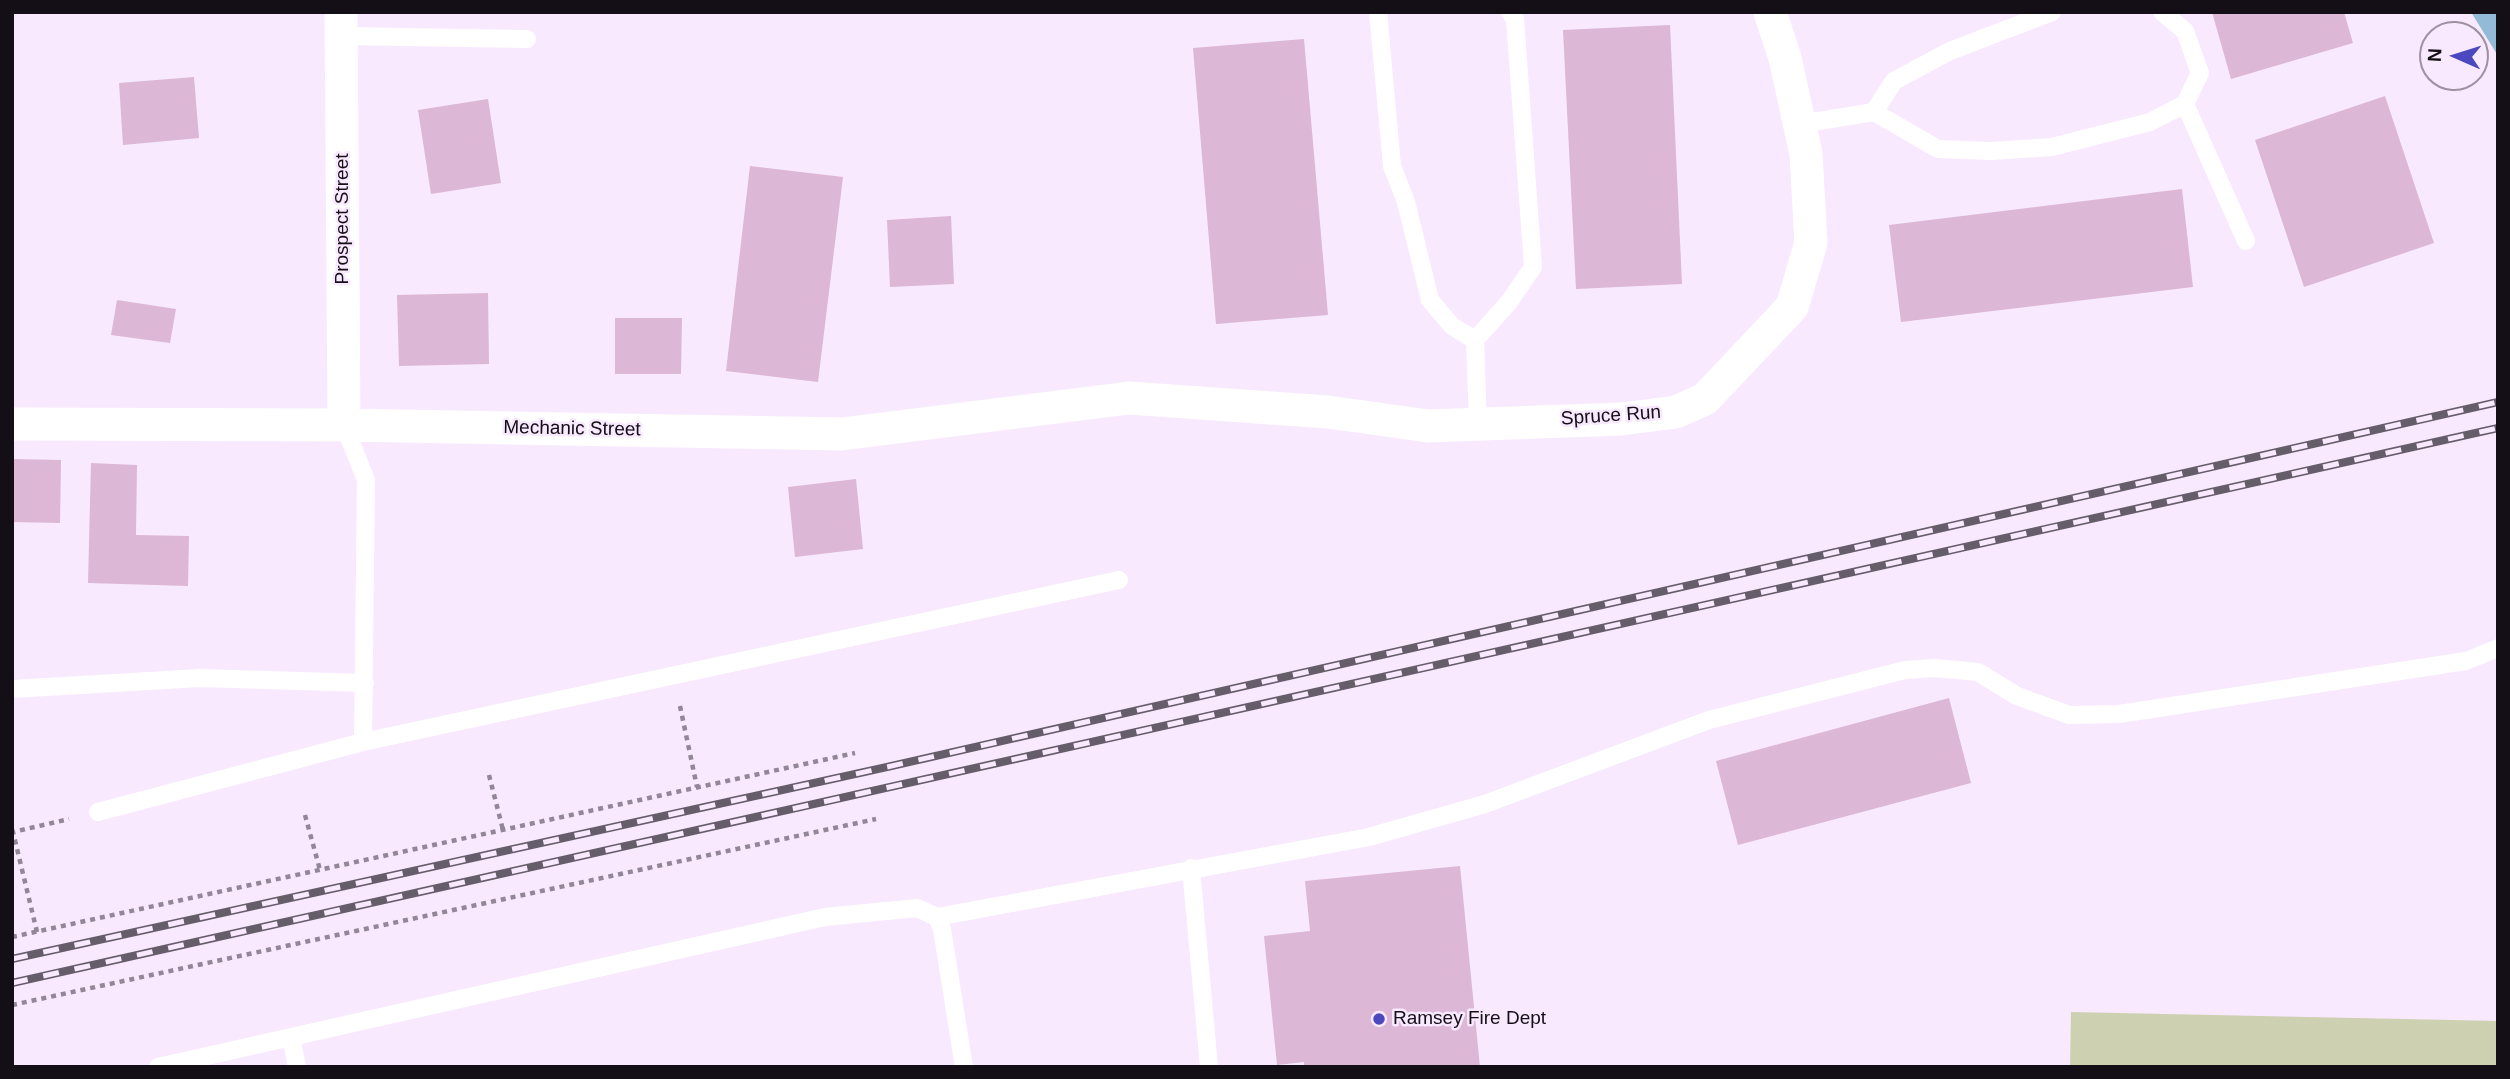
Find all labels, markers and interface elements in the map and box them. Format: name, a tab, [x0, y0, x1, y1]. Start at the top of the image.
north arrow	[2419, 21, 2489, 91]
text: N	[2424, 48, 2445, 62]
street label: Prospect Street	[332, 154, 354, 284]
street label: Spruce Run	[1560, 401, 1662, 431]
street label: Mechanic Street	[503, 416, 641, 442]
place label: Ramsey Fire Dept	[1393, 1008, 1546, 1030]
marker: Ramsey Fire Dept	[1371, 1011, 1387, 1027]

